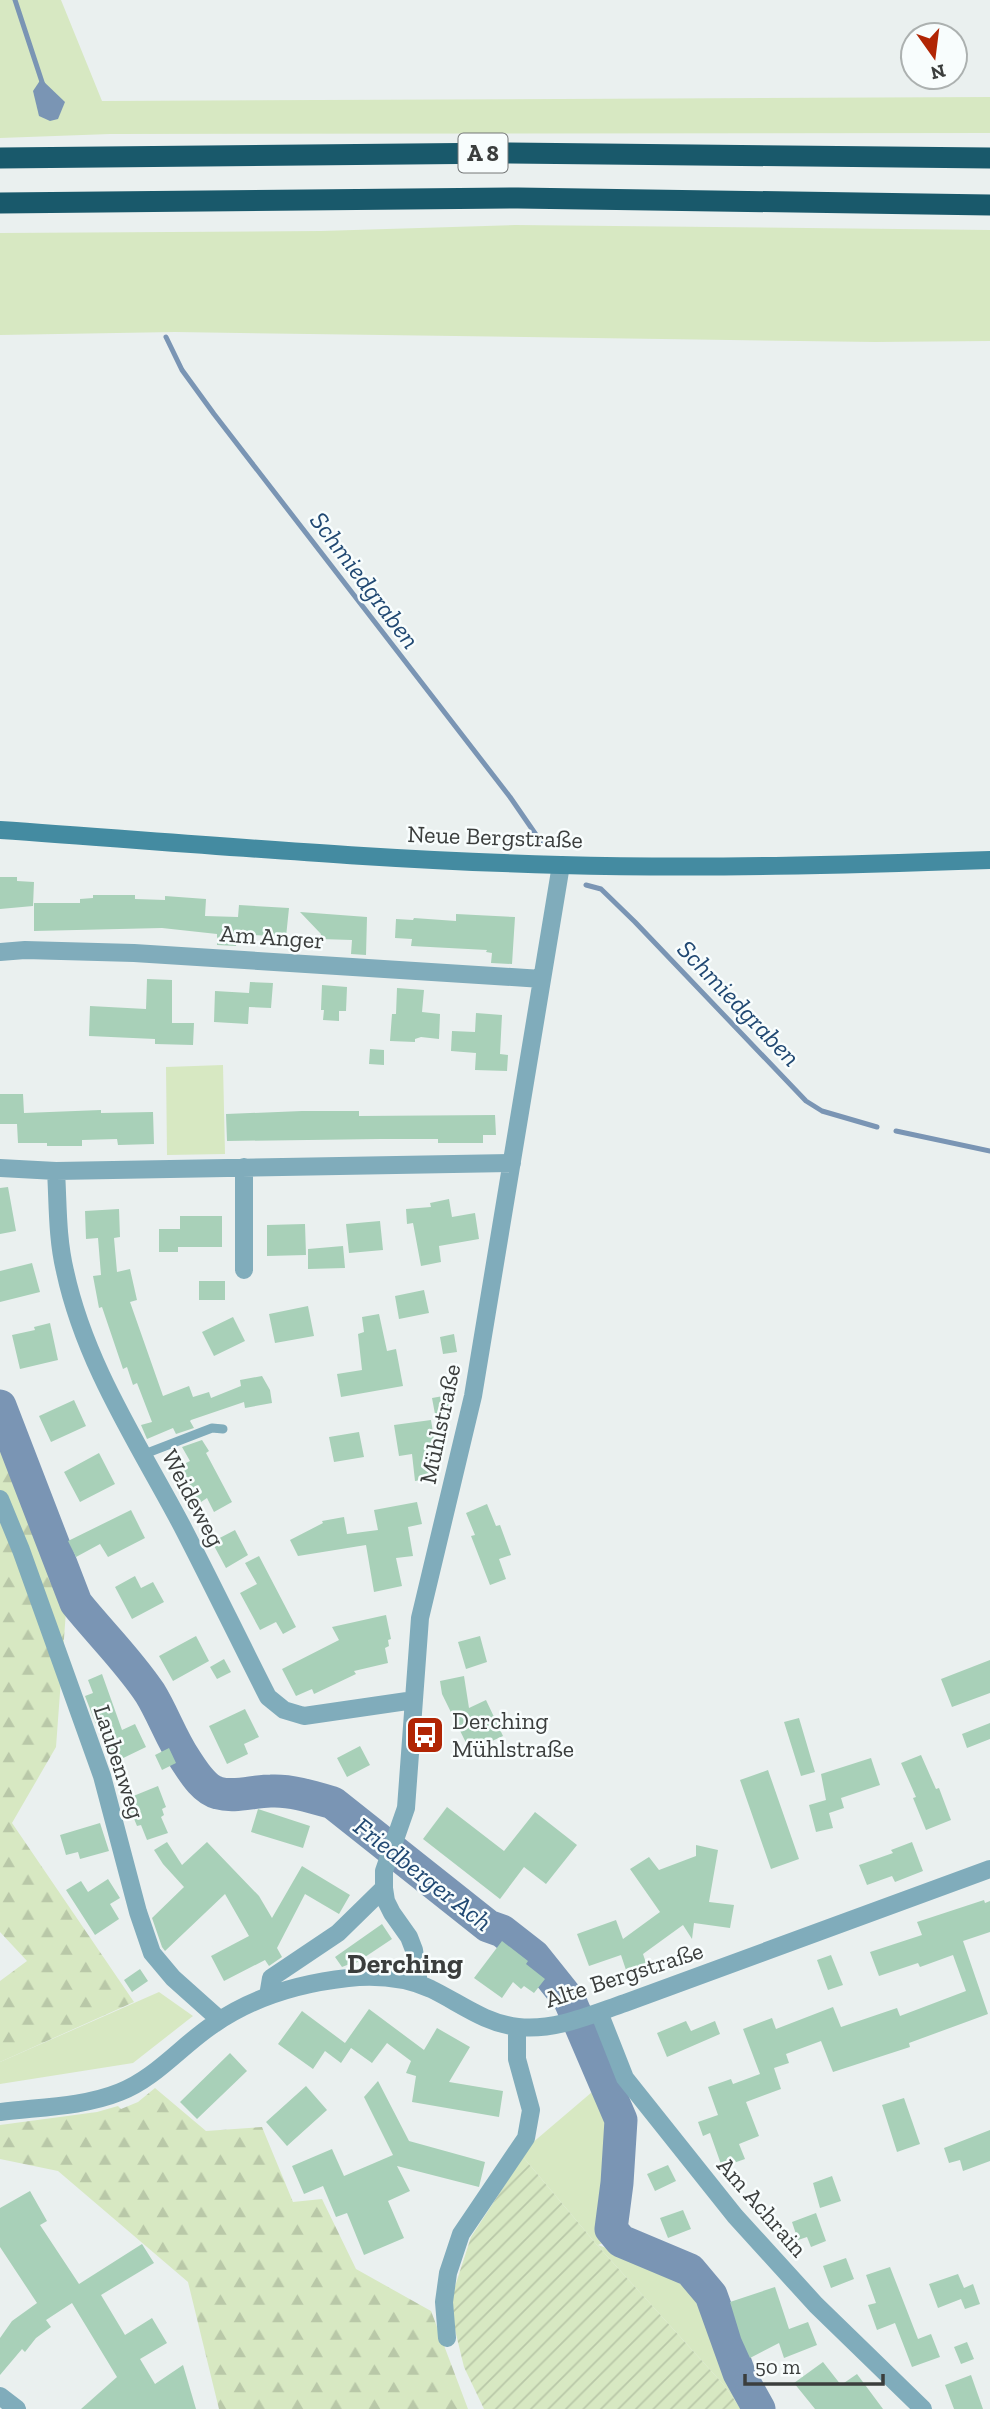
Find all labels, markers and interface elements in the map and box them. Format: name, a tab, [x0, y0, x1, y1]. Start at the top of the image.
north arrow	[899, 21, 969, 91]
text: N	[928, 59, 948, 85]
road number: A 8	[458, 134, 508, 172]
water label: Schmiedgraben	[303, 505, 427, 655]
street label: Neue Bergstraße	[407, 819, 583, 854]
street label: Am Anger	[219, 918, 325, 955]
water label: Schmiedgraben	[671, 933, 807, 1073]
street label: Mühlstraße	[413, 1361, 466, 1487]
street label: Weideweg	[156, 1444, 231, 1551]
street label: Laubenweg	[87, 1701, 152, 1822]
place label: Derching Mühlstraße	[452, 1706, 574, 1763]
bus stop icon: Derching Mühlstraße	[404, 1714, 446, 1756]
water label: Friedberger Ach	[348, 1810, 498, 1938]
street label: Alte Bergstraße	[541, 1935, 707, 2014]
district label: Derching	[347, 1947, 463, 1980]
street label: Am Achrain	[711, 2151, 814, 2263]
scale bar	[745, 2342, 883, 2386]
text: 50 m	[755, 2354, 801, 2379]

